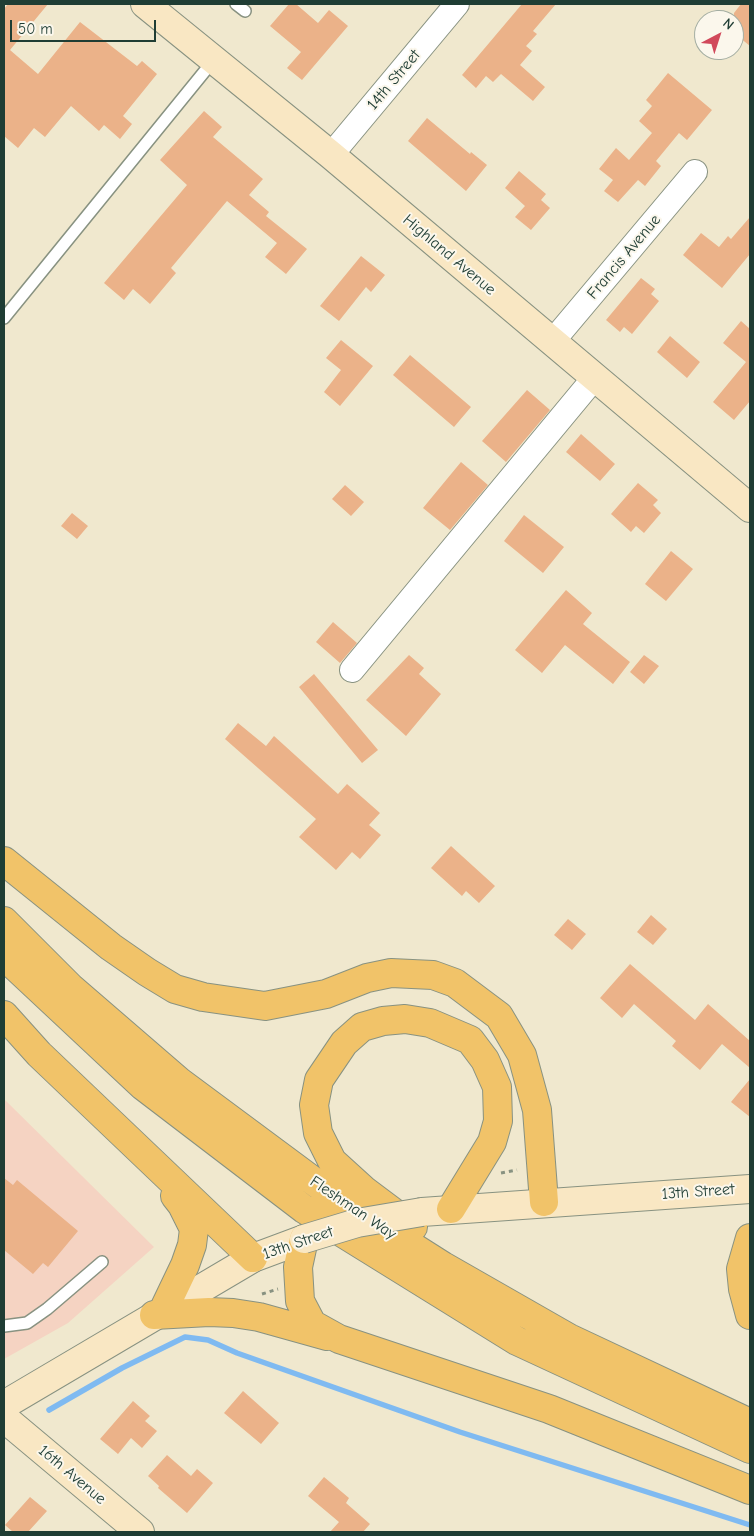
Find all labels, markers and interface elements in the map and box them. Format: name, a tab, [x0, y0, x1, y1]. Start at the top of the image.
scale bar	[12, 10, 159, 42]
north arrow	[694, 10, 744, 60]
text: N	[719, 14, 737, 33]
text: 50 m	[18, 20, 53, 38]
street label: 14th Street	[363, 46, 425, 114]
street label: Highland Avenue	[399, 211, 499, 299]
street label: Francis Avenue	[583, 211, 665, 303]
street label: Fleshman Way	[306, 1172, 400, 1244]
street label: 13th Street	[661, 1180, 735, 1204]
street label: 13th Street	[260, 1222, 336, 1264]
street label: 16th Avenue	[34, 1441, 110, 1509]

